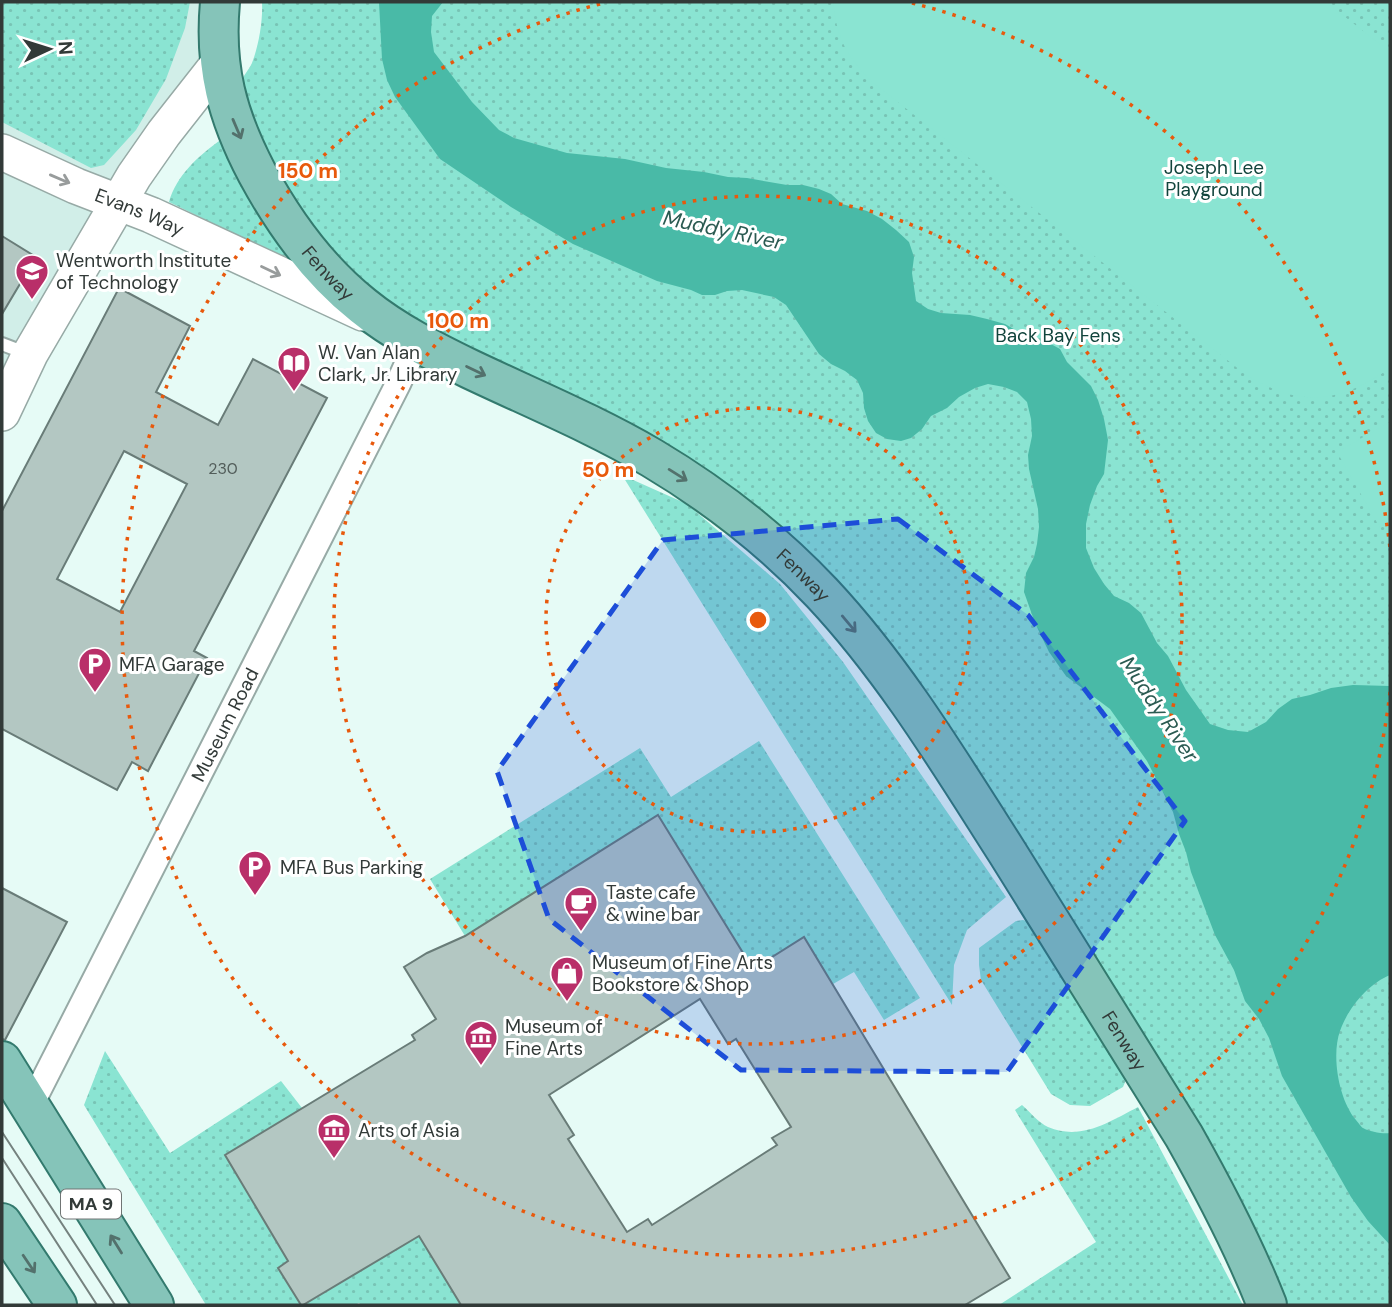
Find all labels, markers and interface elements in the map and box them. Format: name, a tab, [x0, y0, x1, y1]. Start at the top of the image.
north arrow	[14, 14, 84, 84]
text: N	[53, 40, 78, 56]
one-way arrow	[231, 118, 244, 139]
park label: Joseph Lee Playground	[1164, 155, 1264, 202]
text: 150 m	[278, 157, 338, 185]
one-way arrow	[49, 173, 70, 186]
street label: Evans Way	[91, 182, 189, 241]
water label: Muddy River	[661, 204, 787, 257]
street label: Fenway	[296, 241, 360, 306]
place label: Wentworth Institute of Technology	[56, 248, 231, 295]
school or university icon: Wentworth Institute of Technology	[13, 252, 51, 301]
one-way arrow	[260, 265, 281, 278]
text: 100 m	[427, 307, 489, 335]
park label: Back Bay Fens	[995, 323, 1121, 348]
place label: W. Van Alan Clark, Jr. Library	[318, 340, 458, 387]
library icon: W. Van Alan Clark, Jr. Library	[275, 344, 313, 393]
one-way arrow	[465, 365, 486, 379]
text: 50 m	[582, 456, 634, 484]
house number: 230	[208, 458, 238, 479]
one-way arrow	[668, 467, 687, 482]
street label: Fenway	[771, 543, 836, 607]
centre of rings	[746, 608, 770, 632]
one-way arrow	[841, 614, 856, 632]
parking icon: MFA Garage	[76, 645, 114, 694]
water label: Muddy River	[1113, 651, 1205, 768]
place label: MFA Garage	[119, 652, 225, 677]
street label: Museum Road	[185, 664, 264, 786]
parking icon: MFA Bus Parking	[236, 848, 274, 897]
place label: MFA Bus Parking	[280, 855, 423, 880]
place label: Taste cafe & wine bar	[606, 880, 700, 927]
cafe icon: Taste cafe & wine bar	[562, 884, 600, 933]
place label: Museum of Fine Arts Bookstore & Shop	[592, 950, 773, 997]
shop icon: Museum of Fine Arts Bookstore & Shop	[548, 954, 586, 1003]
street label: Fenway	[1097, 1006, 1153, 1076]
place label: Museum of Fine Arts	[505, 1014, 603, 1061]
museum icon: Museum of Fine Arts	[462, 1018, 500, 1067]
museum icon: Arts of Asia	[315, 1111, 353, 1160]
place label: Arts of Asia	[358, 1118, 460, 1143]
road number: MA 9	[61, 1190, 121, 1218]
one-way arrow	[109, 1235, 124, 1254]
one-way arrow	[22, 1254, 36, 1274]

